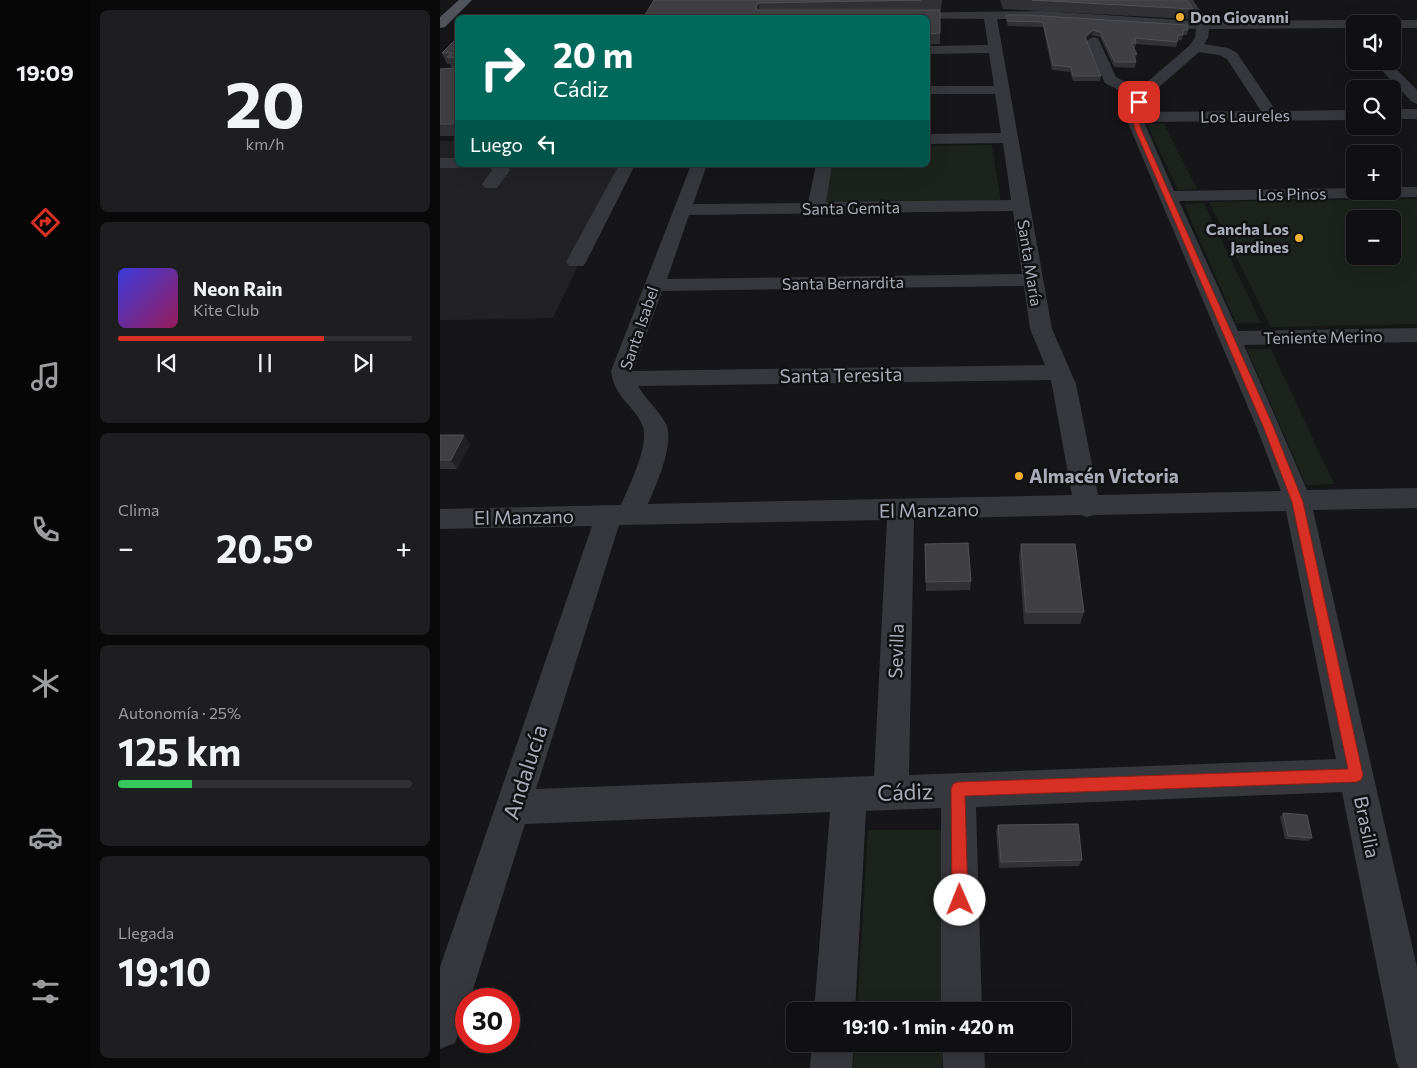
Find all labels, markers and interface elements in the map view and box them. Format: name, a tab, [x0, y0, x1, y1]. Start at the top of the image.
place label: Don Giovanni	[1190, 7, 1289, 26]
marker: Don Giovanni	[1174, 11, 1186, 23]
map controls	[1346, 15, 1401, 265]
button: sound	[1346, 15, 1401, 70]
text: 20 m	[553, 32, 633, 75]
icon: right	[470, 35, 535, 100]
text: 19:09	[16, 59, 74, 86]
text: 20	[225, 62, 305, 141]
text: Cádiz	[553, 75, 609, 102]
button: search	[1346, 80, 1401, 135]
pin	[1118, 81, 1160, 123]
icon: arrive	[1125, 88, 1153, 116]
street label: Los Laureles	[1200, 105, 1290, 126]
icon: left	[533, 130, 561, 158]
text: Luego	[470, 133, 523, 156]
text: km/h	[246, 134, 284, 153]
button: +	[1346, 145, 1401, 200]
street label: Los Pinos	[1257, 183, 1327, 204]
street label: Santa Gemita	[802, 197, 900, 218]
icon: directions	[28, 205, 63, 240]
button: −	[1346, 210, 1401, 265]
street label: Santa María	[1014, 218, 1047, 308]
place label: Cancha Los Jardines	[1206, 219, 1289, 256]
marker: Cancha Los Jardines	[1293, 232, 1305, 244]
street label: Santa Bernardita	[782, 272, 904, 293]
text: Neon Rain	[193, 277, 283, 300]
street label: Santa Isabel	[615, 284, 662, 372]
text: Kite Club	[193, 300, 259, 319]
street label: Teniente Merino	[1263, 326, 1383, 347]
icon: previous	[153, 349, 181, 377]
icon: pause	[251, 349, 279, 377]
icon: next	[349, 349, 377, 377]
icon: music	[28, 359, 63, 394]
street label: Santa Teresita	[779, 362, 902, 387]
place label: Almacén Victoria	[1029, 464, 1179, 487]
marker: Almacén Victoria	[1013, 470, 1025, 482]
street label: El Manzano	[879, 497, 979, 522]
text: Clima	[118, 500, 159, 519]
street label: El Manzano	[474, 504, 574, 529]
icon: phone	[28, 512, 63, 547]
text: 20.5°	[216, 524, 313, 571]
text: −	[118, 530, 134, 564]
text: +	[396, 530, 412, 564]
street label: Sevilla	[883, 623, 908, 679]
icon: climate	[28, 666, 63, 701]
text: Autonomía · 25%	[118, 703, 241, 722]
street label: Andalucía	[497, 721, 552, 823]
text: 125 km	[118, 727, 241, 774]
street label: Cádiz	[877, 777, 933, 806]
street label: Brasilia	[1350, 794, 1385, 860]
icon: car	[28, 820, 63, 855]
position arrow	[933, 873, 985, 925]
text: Llegada	[118, 923, 174, 942]
text: 19:10	[118, 947, 211, 994]
icon: filters	[28, 974, 63, 1009]
speed limit sign: 30	[455, 988, 520, 1053]
text: 19:10 · 1 min · 420 m	[843, 1015, 1014, 1038]

